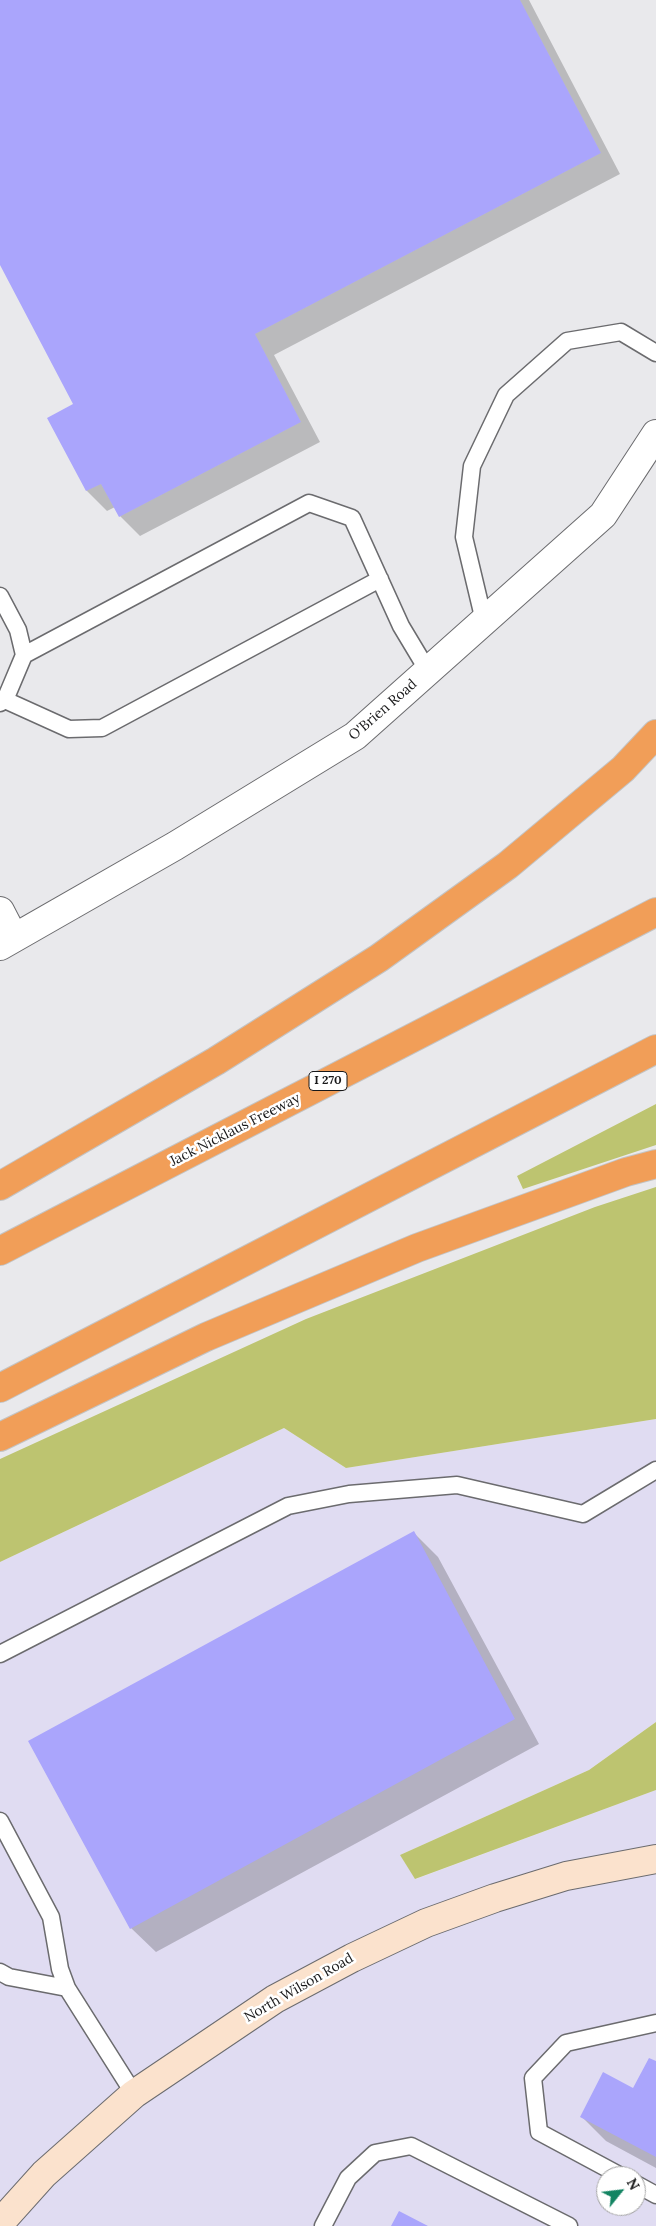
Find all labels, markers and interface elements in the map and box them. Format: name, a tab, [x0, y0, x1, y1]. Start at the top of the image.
street label: O'Brien Road	[345, 676, 421, 744]
road number: I 270	[309, 1072, 347, 1090]
street label: Jack Nicklaus Freeway	[167, 1090, 303, 1170]
street label: North Wilson Road	[241, 1950, 357, 2026]
north arrow	[596, 2166, 646, 2216]
text: N	[623, 2175, 644, 2193]

